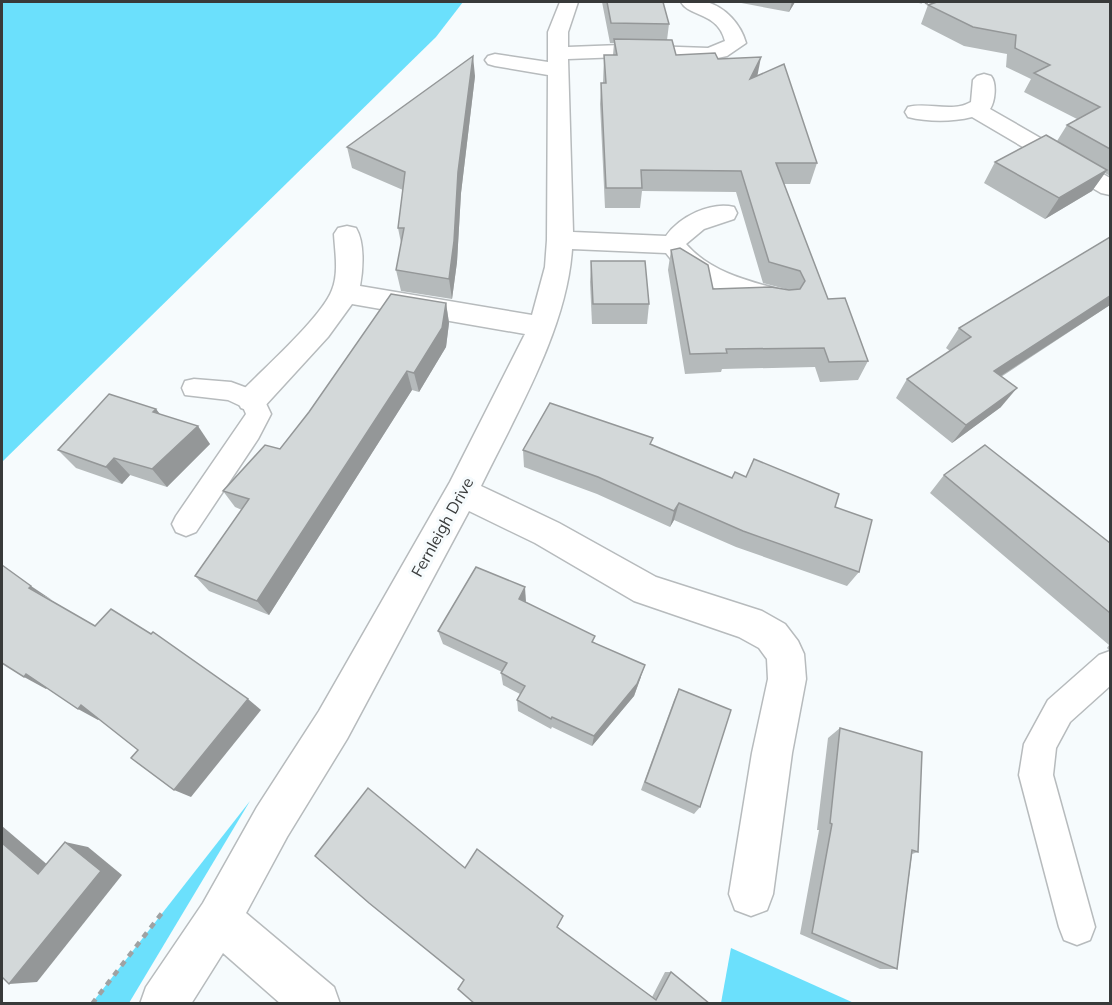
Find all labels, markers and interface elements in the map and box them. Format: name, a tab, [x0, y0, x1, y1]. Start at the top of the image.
street label: Fernleigh Drive	[406, 474, 478, 580]

